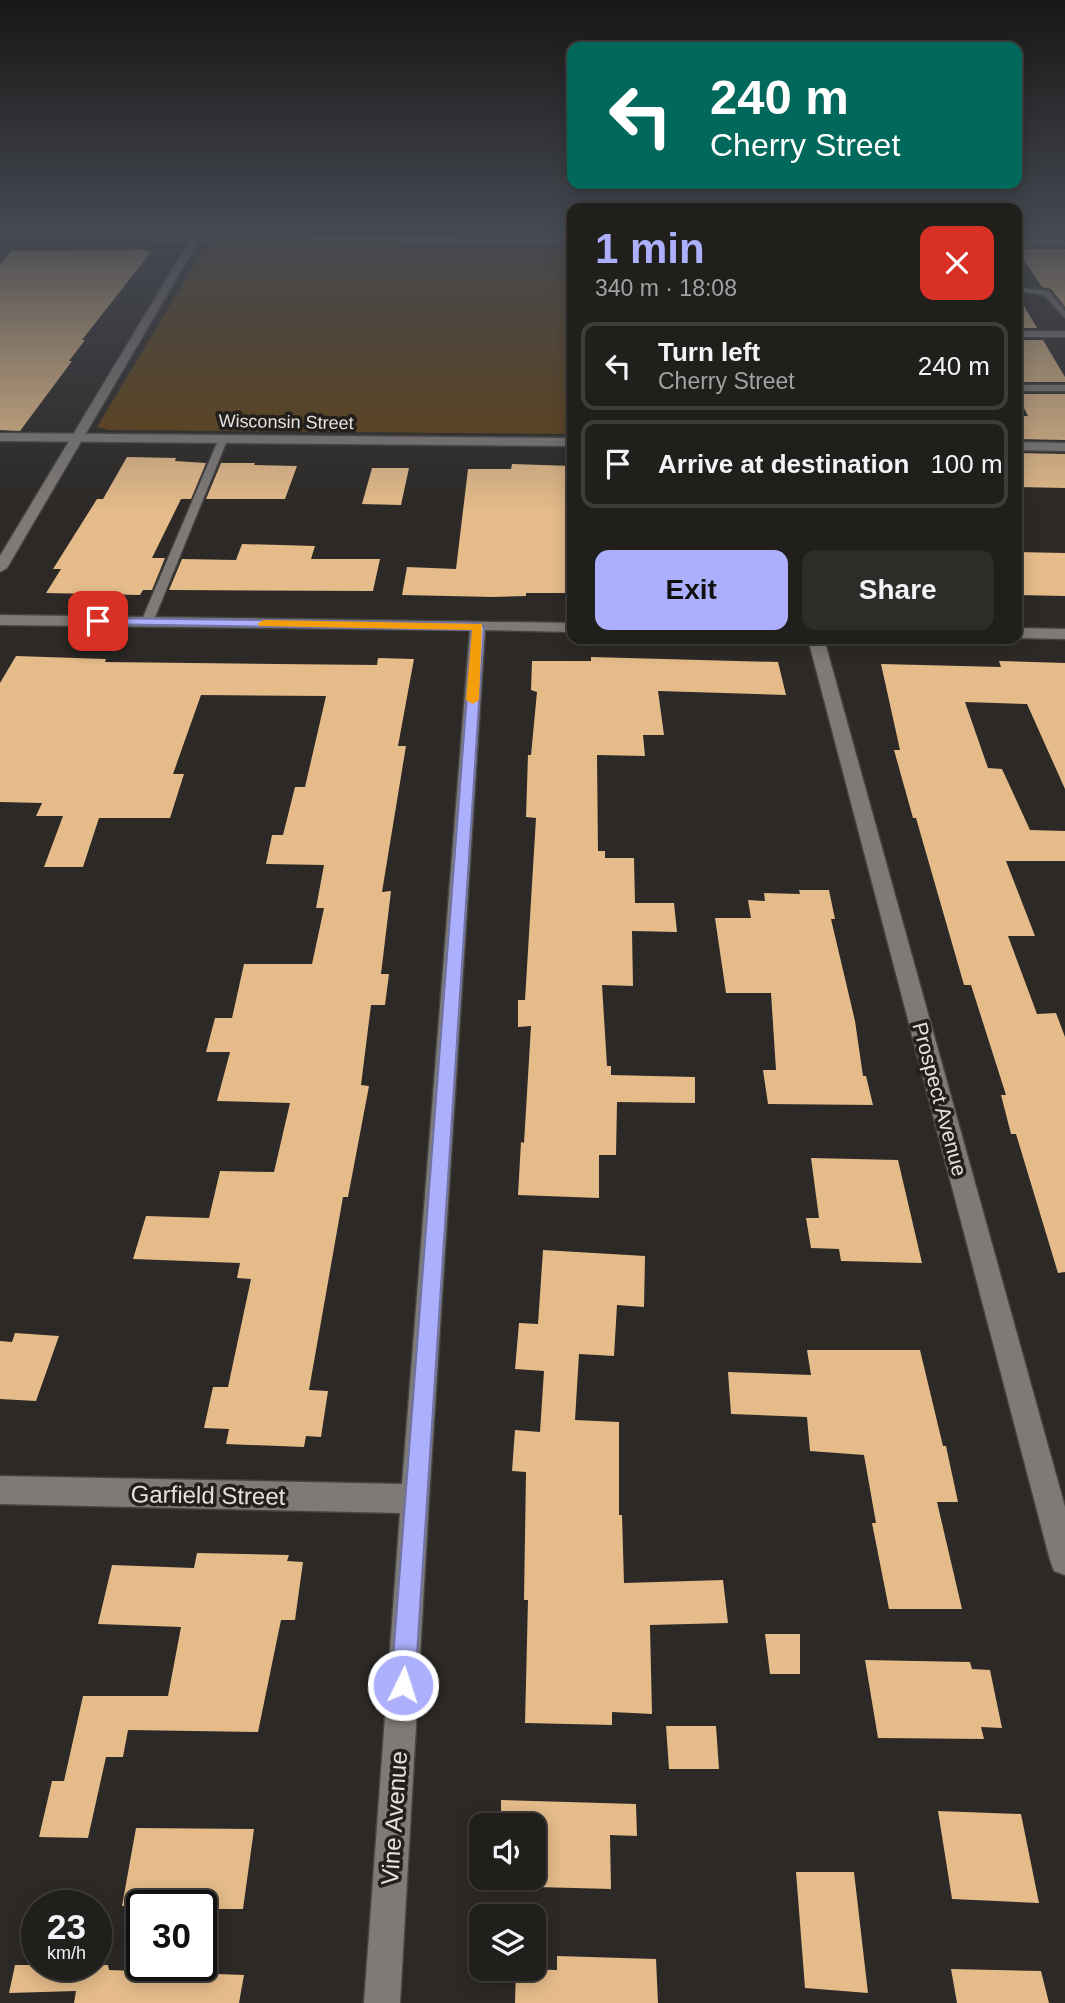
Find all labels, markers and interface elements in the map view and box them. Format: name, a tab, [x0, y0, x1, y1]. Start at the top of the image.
icon: left	[595, 70, 686, 161]
text: 240 m	[710, 70, 849, 124]
text: Cherry Street	[710, 127, 900, 163]
text: 1 min	[595, 225, 705, 272]
button: close	[920, 226, 994, 300]
text: 340 m · 18:08	[595, 275, 737, 301]
text: Turn left	[658, 337, 760, 367]
icon: left	[599, 347, 637, 385]
text: 240 m	[918, 351, 990, 381]
text: Cherry Street	[658, 368, 795, 394]
street label: Wisconsin Street	[218, 411, 354, 433]
icon: arrive	[599, 445, 637, 483]
text: Arrive at destination	[658, 449, 909, 479]
text: 100 m	[930, 449, 1003, 479]
button: Exit	[595, 550, 788, 630]
button: Share	[802, 550, 994, 630]
pin	[68, 591, 128, 651]
icon: arrive	[79, 602, 117, 640]
street label: Prospect Avenue	[908, 1020, 972, 1178]
street label: Garfield Street	[130, 1480, 286, 1510]
position arrow	[366, 1648, 440, 1722]
street label: Vine Avenue	[376, 1750, 412, 1886]
map controls	[469, 1813, 546, 1981]
button: sound	[469, 1813, 546, 1890]
speed limit sign: 30	[126, 1890, 217, 1981]
button: layers	[469, 1904, 546, 1981]
text: 23	[47, 1907, 86, 1946]
text: km/h	[47, 1943, 86, 1963]

